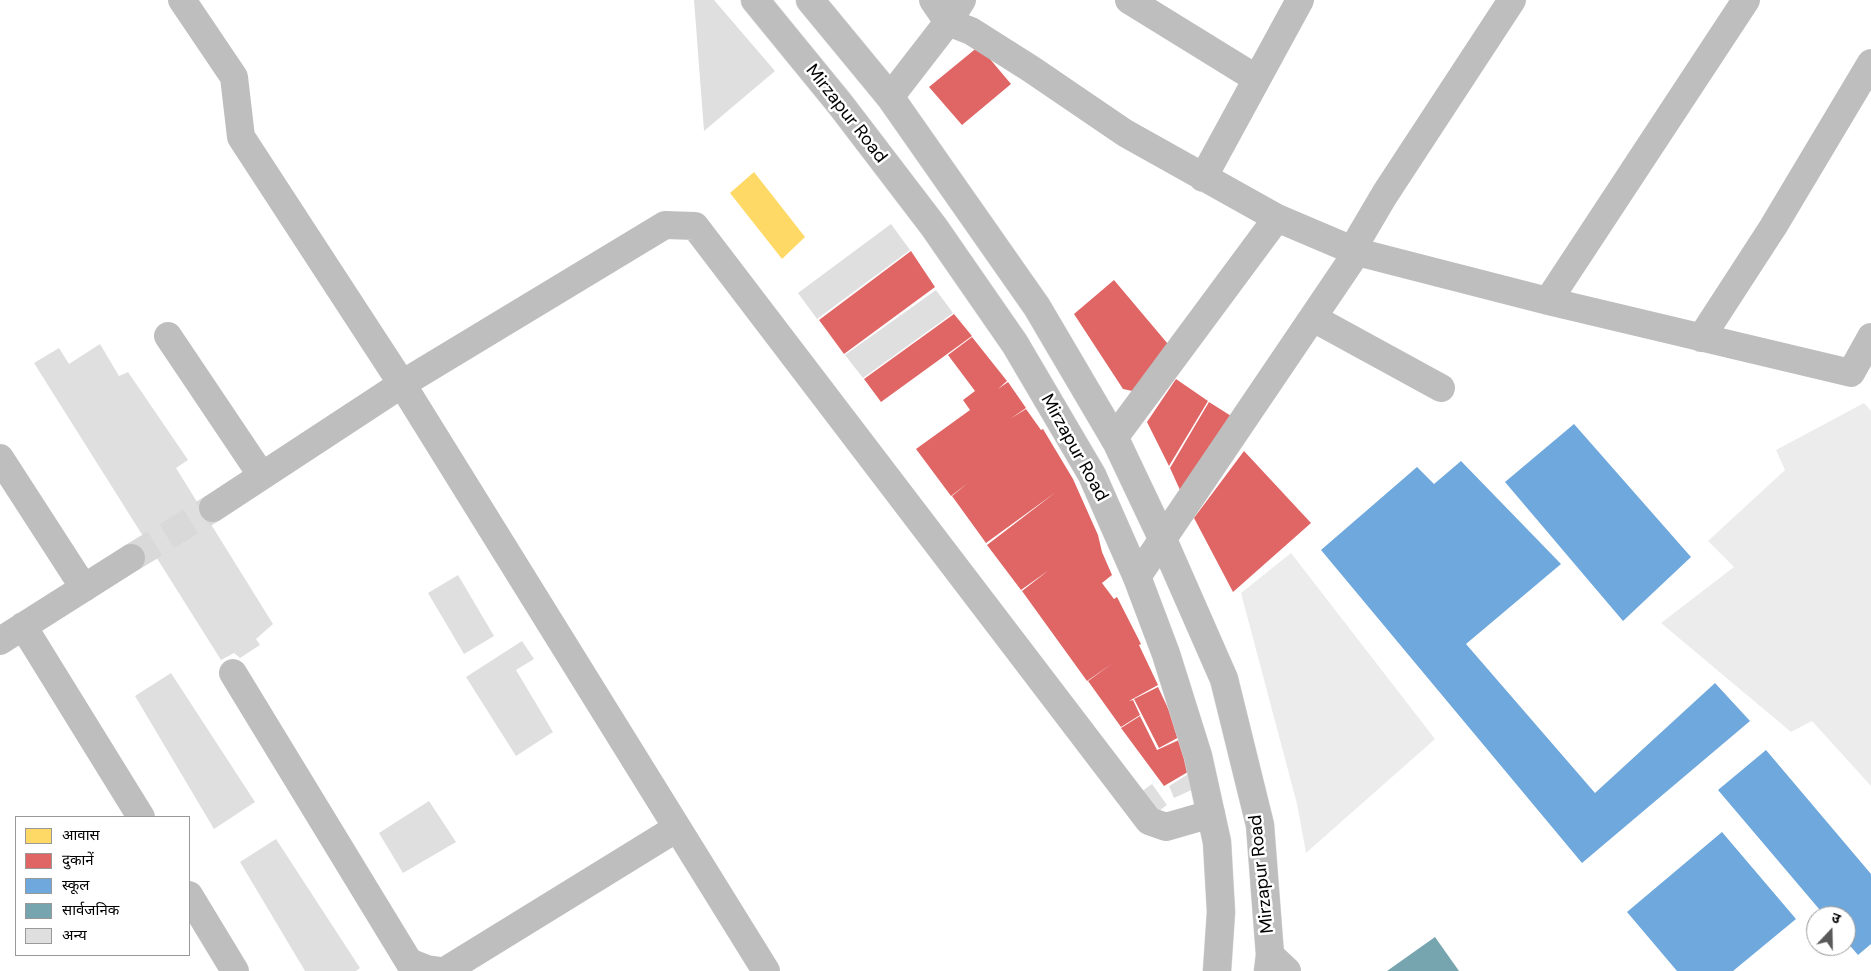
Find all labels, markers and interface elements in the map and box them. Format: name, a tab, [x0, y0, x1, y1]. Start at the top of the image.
street label: Mirzapur Road	[801, 60, 891, 168]
street label: Mirzapur Road	[1036, 391, 1112, 505]
street label: Mirzapur Road	[1245, 814, 1279, 934]
legend	[15, 816, 190, 956]
text: आवास	[62, 825, 100, 845]
text: दुकानें	[62, 850, 94, 870]
text: स्कूल	[62, 875, 90, 895]
text: सार्वजनिक	[62, 900, 119, 920]
north arrow	[1806, 906, 1856, 956]
text: उ	[1829, 908, 1843, 928]
text: अन्य	[62, 925, 87, 945]

